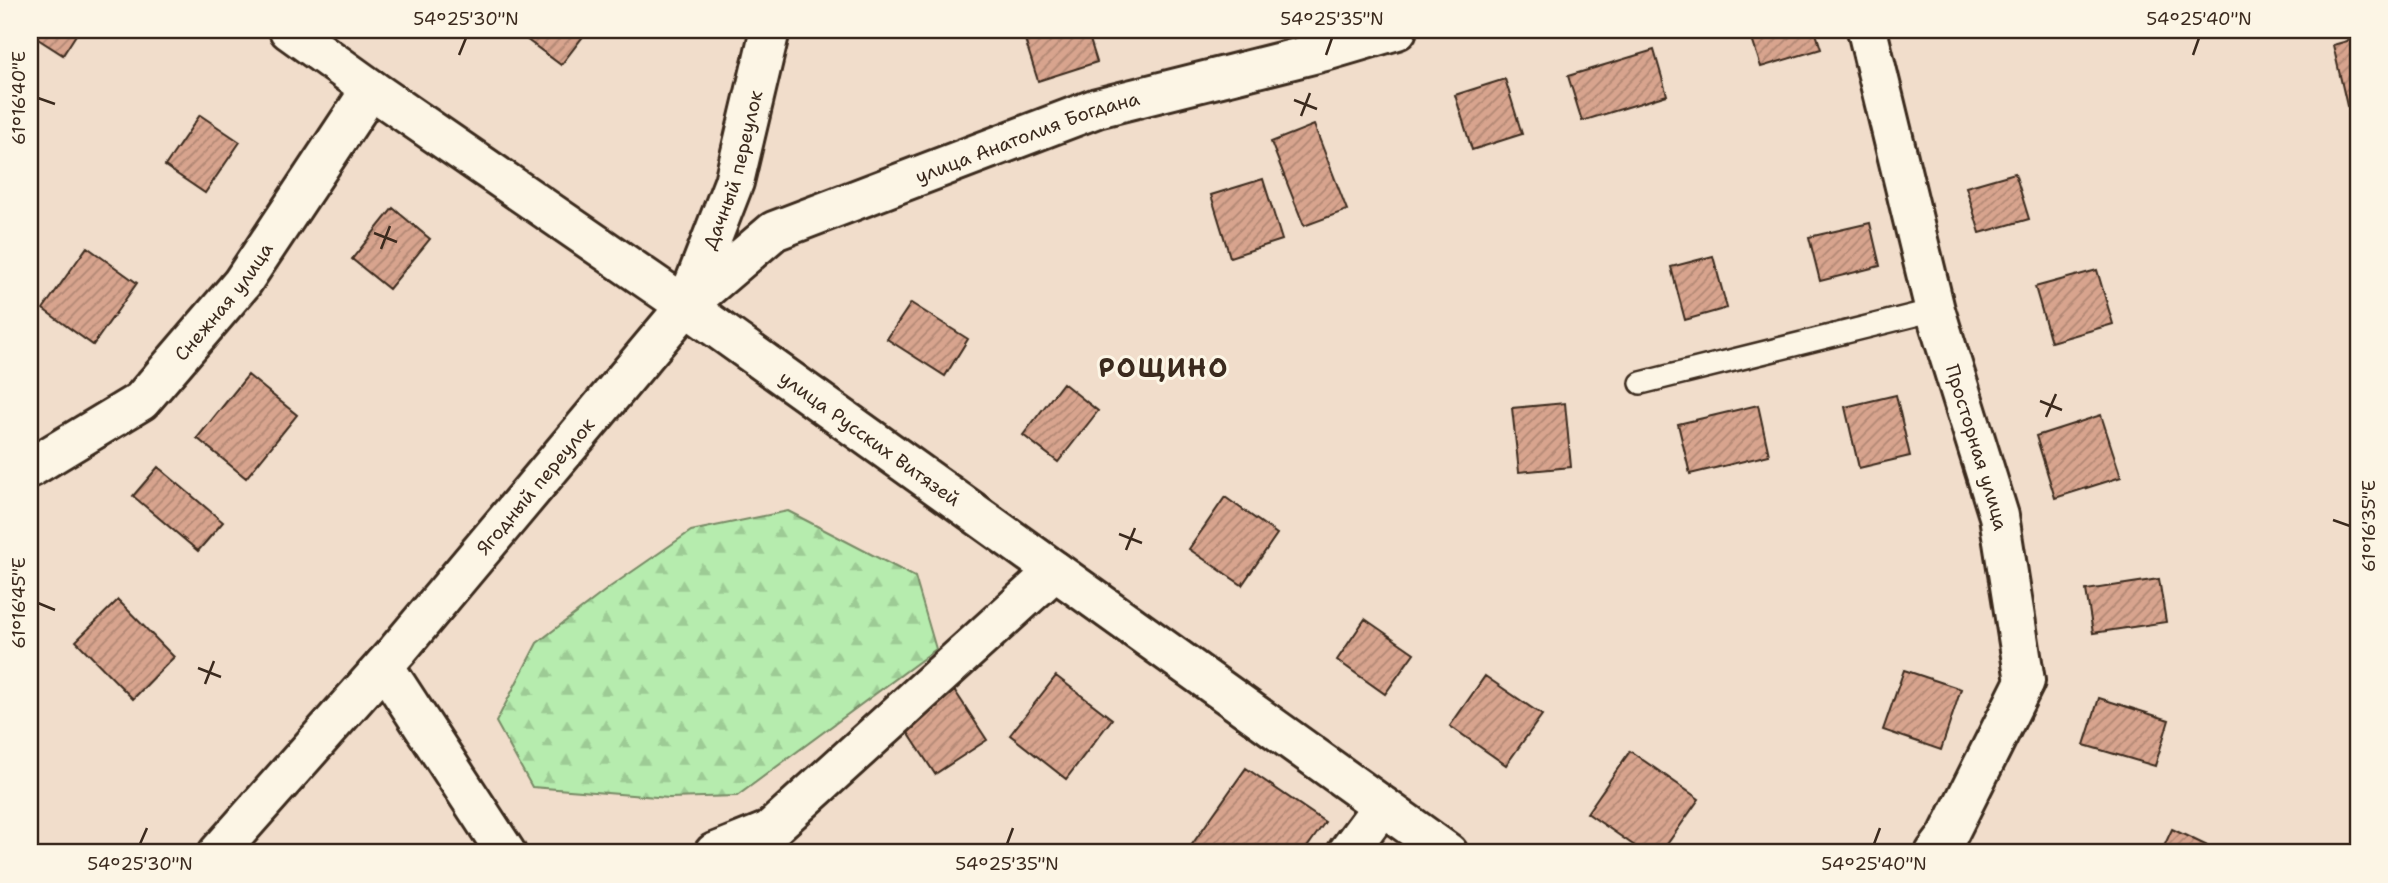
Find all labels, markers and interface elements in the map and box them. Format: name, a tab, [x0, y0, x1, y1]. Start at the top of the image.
text: 54°25'30"N	[413, 7, 519, 31]
text: 54°25'35"N	[1280, 7, 1384, 31]
text: 54°25'40"N	[2146, 7, 2252, 31]
text: 61°16'40"E	[7, 51, 31, 145]
street label: улица Анатолия Богдана	[911, 85, 1142, 189]
street label: Дачный переулок	[696, 88, 768, 253]
street label: Снежная улица	[169, 237, 278, 366]
district label: РОЩИНО	[1099, 350, 1229, 385]
street label: Просторная улица	[1940, 361, 2014, 532]
street label: улица Русских Витязей	[774, 365, 966, 512]
street label: Ягодный переулок	[470, 412, 600, 560]
text: 61°16'35"E	[2357, 480, 2381, 572]
text: 61°16'45"E	[7, 557, 31, 649]
text: 54°25'30"N	[87, 852, 193, 876]
text: 54°25'35"N	[955, 852, 1059, 876]
text: 54°25'40"N	[1821, 852, 1927, 876]

